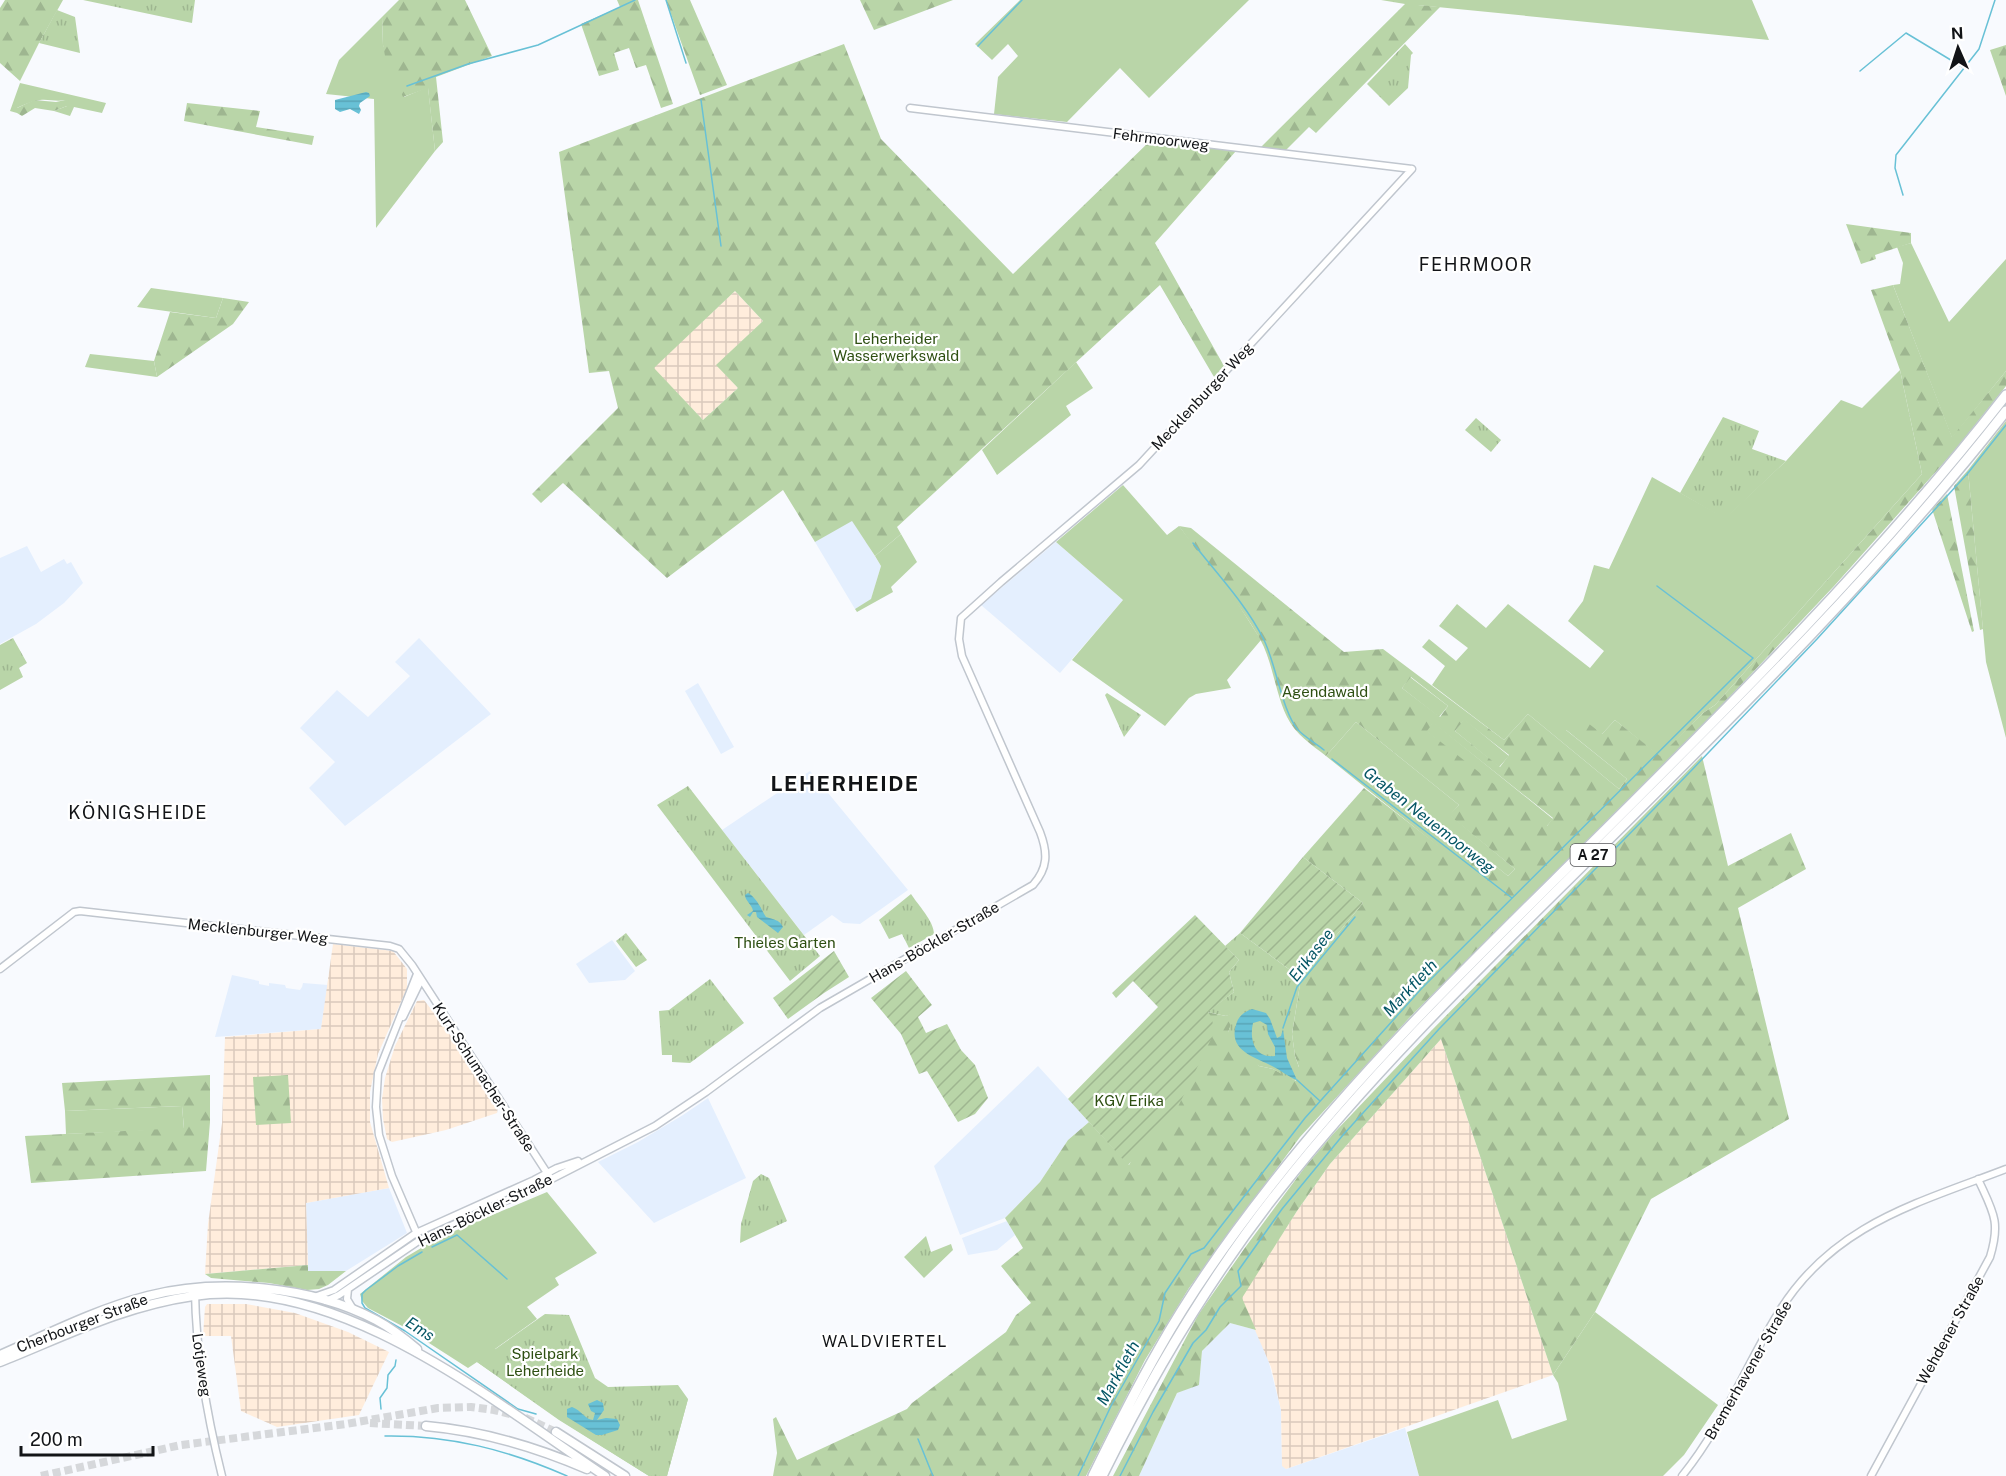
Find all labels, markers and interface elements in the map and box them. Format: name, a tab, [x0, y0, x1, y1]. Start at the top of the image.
north arrow	[1928, 18, 1988, 78]
text: N	[1950, 24, 1964, 43]
street label: Fehrmoorweg	[1112, 125, 1210, 153]
district label: FEHRMOOR	[1419, 254, 1533, 275]
park label: Leherheider Wasserwerkswald	[833, 330, 959, 364]
street label: Mecklenburger Weg	[1148, 339, 1256, 453]
park label: Agendawald	[1282, 683, 1368, 700]
water label: Graben Neuemoorweg	[1360, 763, 1499, 877]
district label: LEHERHEIDE	[770, 771, 920, 796]
district label: KÖNIGSHEIDE	[68, 801, 208, 823]
road number: A 27	[1570, 844, 1616, 866]
street label: Hans-Böckler-Straße	[866, 898, 1002, 986]
street label: Mecklenburger Weg	[187, 915, 329, 947]
water label: Erikasee	[1285, 925, 1338, 985]
park label: Thieles Garten	[734, 934, 836, 951]
water label: Markfleth	[1379, 956, 1441, 1020]
street label: Kurt-Schumacher-Straße	[429, 999, 539, 1155]
park label: KGV Erika	[1094, 1092, 1164, 1109]
street label: Hans-Böckler-Straße	[415, 1170, 555, 1250]
street label: Wehdener Straße	[1913, 1273, 1987, 1387]
street label: Cherbourger Straße	[14, 1290, 150, 1356]
street label: Bremerhavener Straße	[1701, 1297, 1795, 1443]
water label: Ems	[402, 1313, 438, 1345]
street label: Lotjeweg	[189, 1332, 215, 1398]
district label: WALDVIERTEL	[822, 1332, 948, 1351]
water label: Markfleth	[1093, 1338, 1143, 1408]
park label: Spielpark Leherheide	[506, 1345, 584, 1379]
scale bar	[21, 1419, 153, 1457]
text: 200 m	[30, 1429, 83, 1450]

